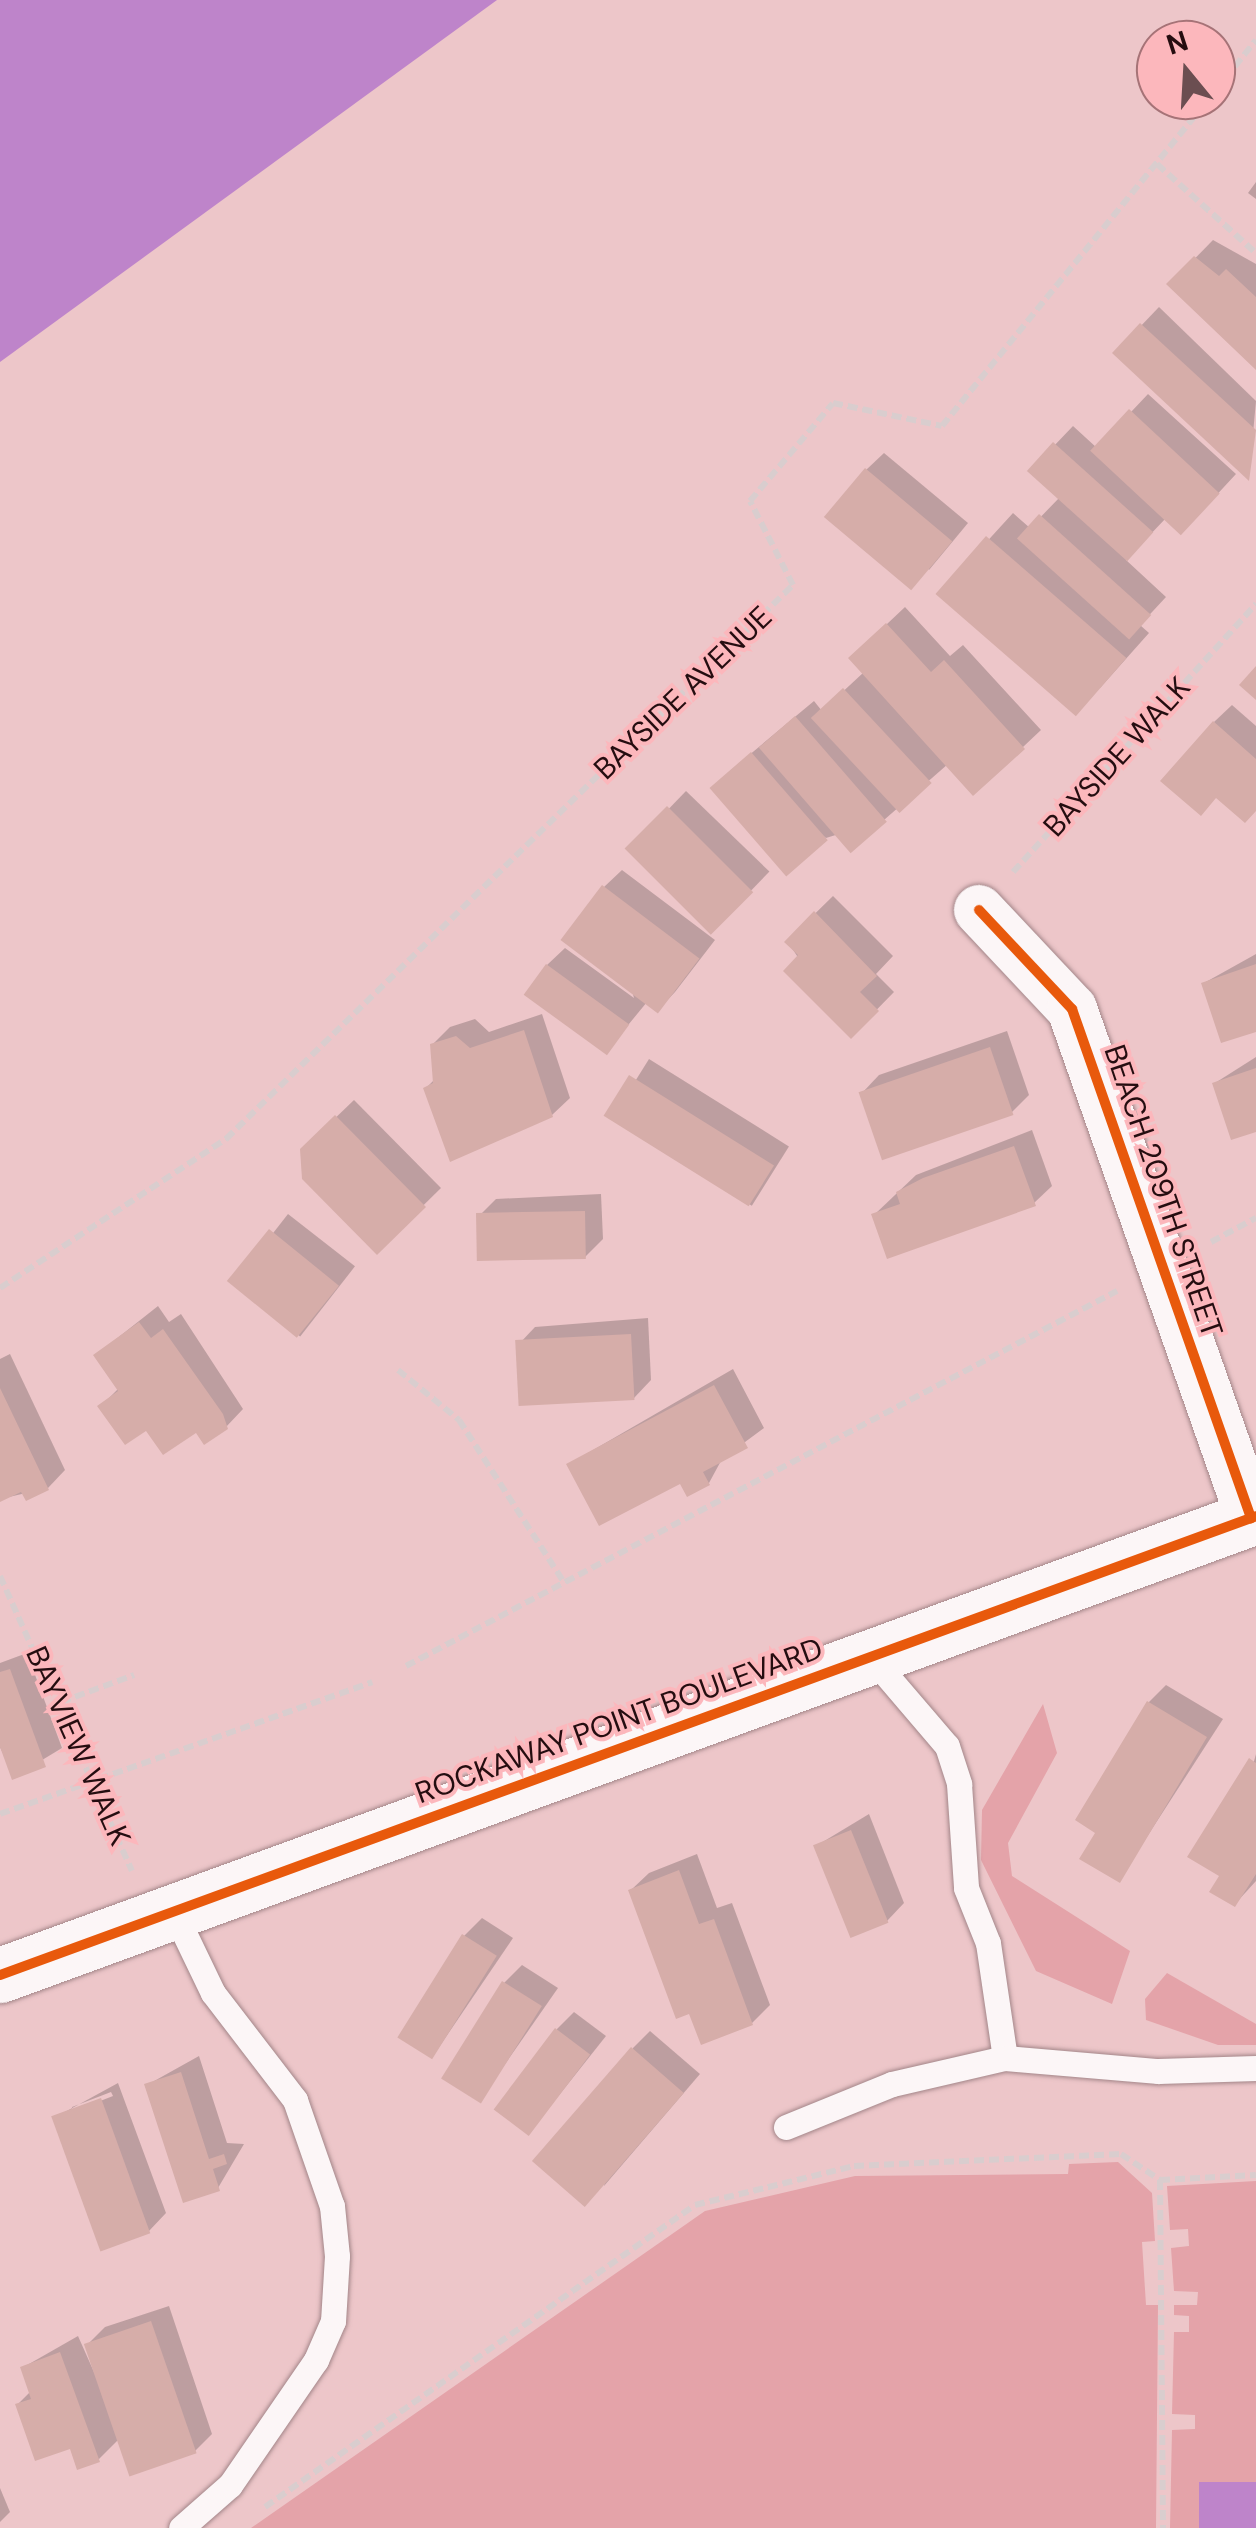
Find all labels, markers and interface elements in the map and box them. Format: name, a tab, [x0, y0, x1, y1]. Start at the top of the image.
north arrow	[1136, 20, 1236, 120]
text: N	[1162, 22, 1193, 64]
street label: BAYSIDE AVENUE	[587, 599, 779, 787]
street label: BAYSIDE WALK	[1036, 670, 1198, 844]
street label: BEACH 209TH STREET	[1096, 1040, 1230, 1342]
street label: ROCKAWAY POINT BOULEVARD	[411, 1630, 827, 1812]
street label: BAYVIEW WALK	[18, 1641, 138, 1851]

